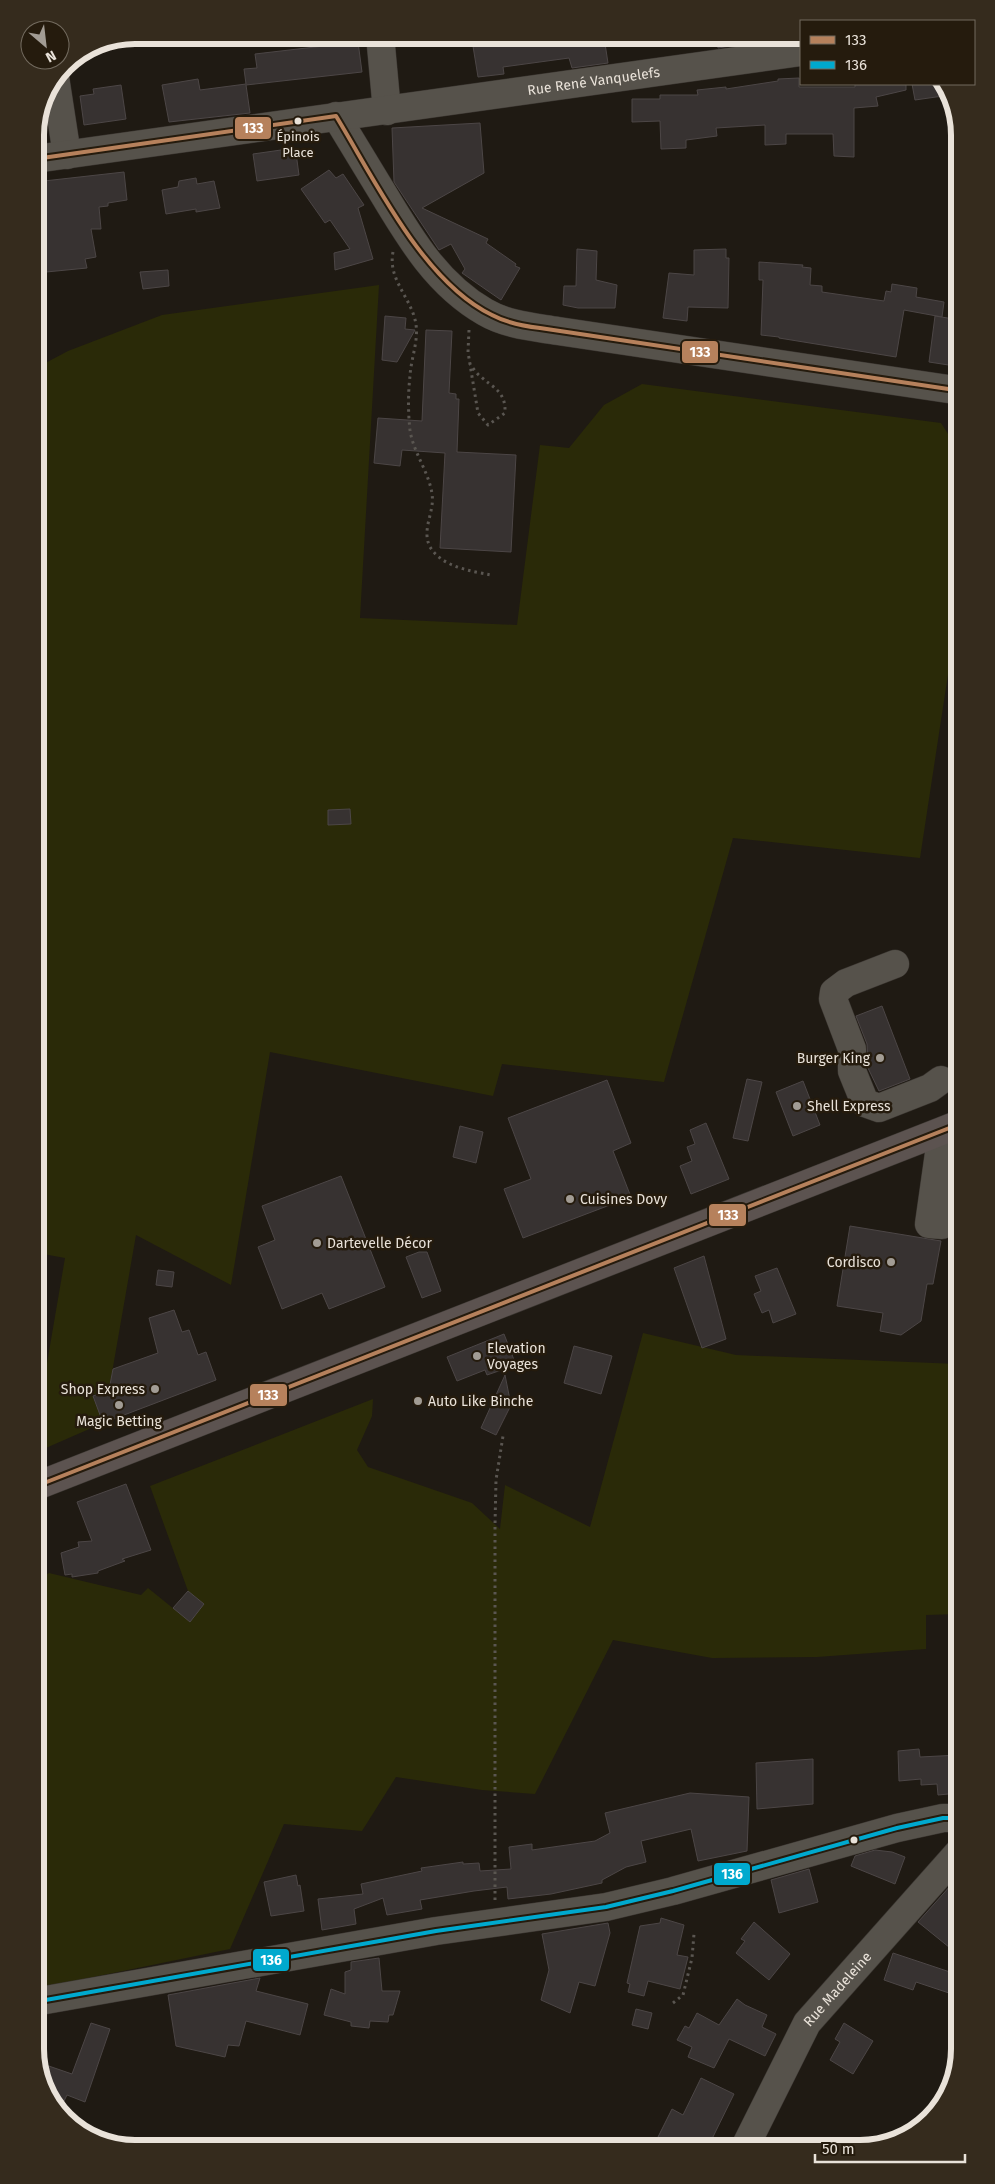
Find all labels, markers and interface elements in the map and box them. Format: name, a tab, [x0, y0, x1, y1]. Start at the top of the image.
north arrow	[20, 20, 70, 70]
legend	[800, 20, 975, 85]
text: 133	[845, 31, 866, 49]
text: N	[43, 46, 59, 66]
text: 136	[845, 56, 867, 74]
street label: Rue René Vanquelefs	[526, 63, 661, 99]
line badge: 133	[234, 116, 272, 140]
marker: Épinois Place	[293, 116, 303, 126]
text: 133	[242, 120, 264, 137]
place label: Épinois Place	[276, 129, 320, 160]
line badge: 133	[681, 340, 719, 364]
text: 133	[689, 344, 711, 361]
place label: Burger King	[797, 1050, 871, 1067]
marker: Burger King	[874, 1052, 886, 1064]
place label: Shell Express	[807, 1098, 891, 1115]
marker: Shell Express	[791, 1100, 803, 1112]
place label: Cuisines Dovy	[580, 1191, 667, 1208]
marker: Cuisines Dovy	[564, 1193, 576, 1205]
line badge: 133	[708, 1203, 747, 1227]
text: 133	[717, 1207, 739, 1224]
place label: Dartevelle Décor	[327, 1235, 432, 1252]
marker: Dartevelle Décor	[311, 1237, 323, 1249]
place label: Cordisco	[827, 1254, 881, 1271]
marker: Cordisco	[885, 1256, 897, 1268]
place label: Elevation Voyages	[487, 1340, 546, 1373]
marker: Elevation Voyages	[471, 1350, 483, 1362]
place label: Shop Express	[61, 1381, 145, 1398]
marker: Shop Express	[149, 1383, 161, 1395]
line badge: 133	[249, 1383, 288, 1407]
text: 133	[257, 1387, 279, 1404]
place label: Auto Like Binche	[428, 1393, 533, 1410]
marker: Auto Like Binche	[412, 1395, 424, 1407]
marker: Magic Betting	[113, 1399, 125, 1411]
place label: Magic Betting	[76, 1413, 163, 1430]
unlabelled marker	[849, 1835, 859, 1845]
line badge: 136	[713, 1862, 751, 1886]
text: 136	[721, 1866, 743, 1883]
line badge: 136	[252, 1948, 290, 1972]
street label: Rue Madeleine	[800, 1948, 875, 2030]
text: 136	[260, 1952, 282, 1969]
scale bar	[815, 2132, 965, 2164]
text: 50 m	[822, 2140, 855, 2158]

